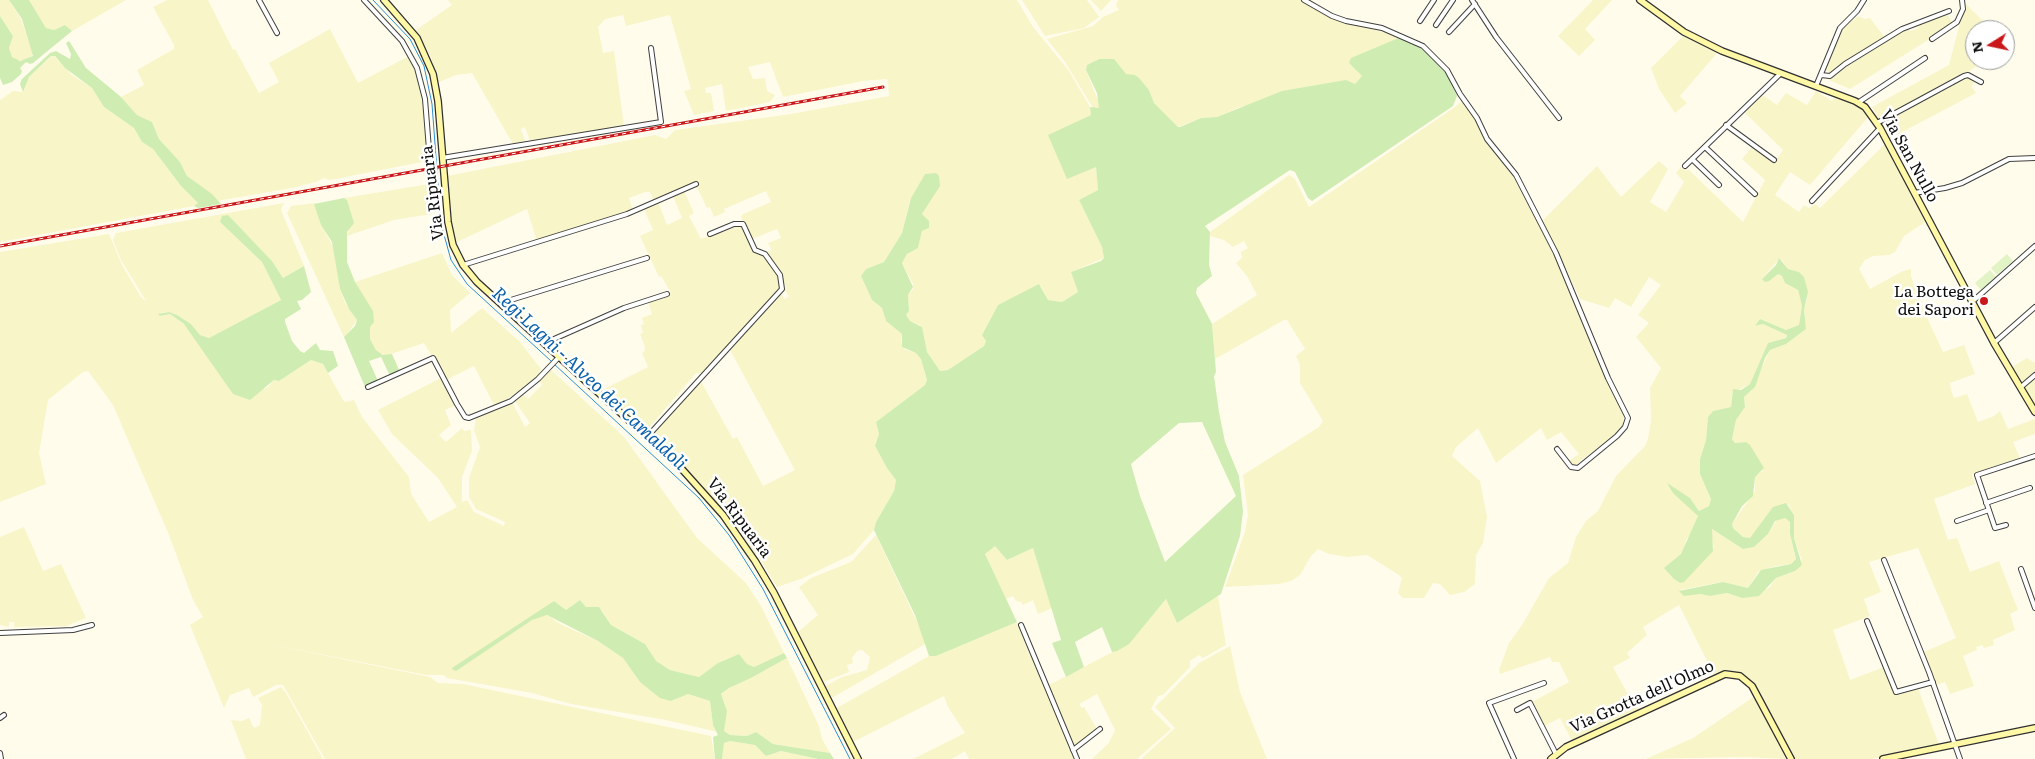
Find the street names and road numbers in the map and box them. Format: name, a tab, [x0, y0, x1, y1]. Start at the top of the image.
street label: Via San Nullo	[1876, 106, 1942, 206]
street label: Via Ripuaria	[418, 144, 448, 242]
street label: Via Ripuaria	[703, 474, 775, 562]
street label: Via Grotta dell'Olmo	[1567, 657, 1717, 737]

